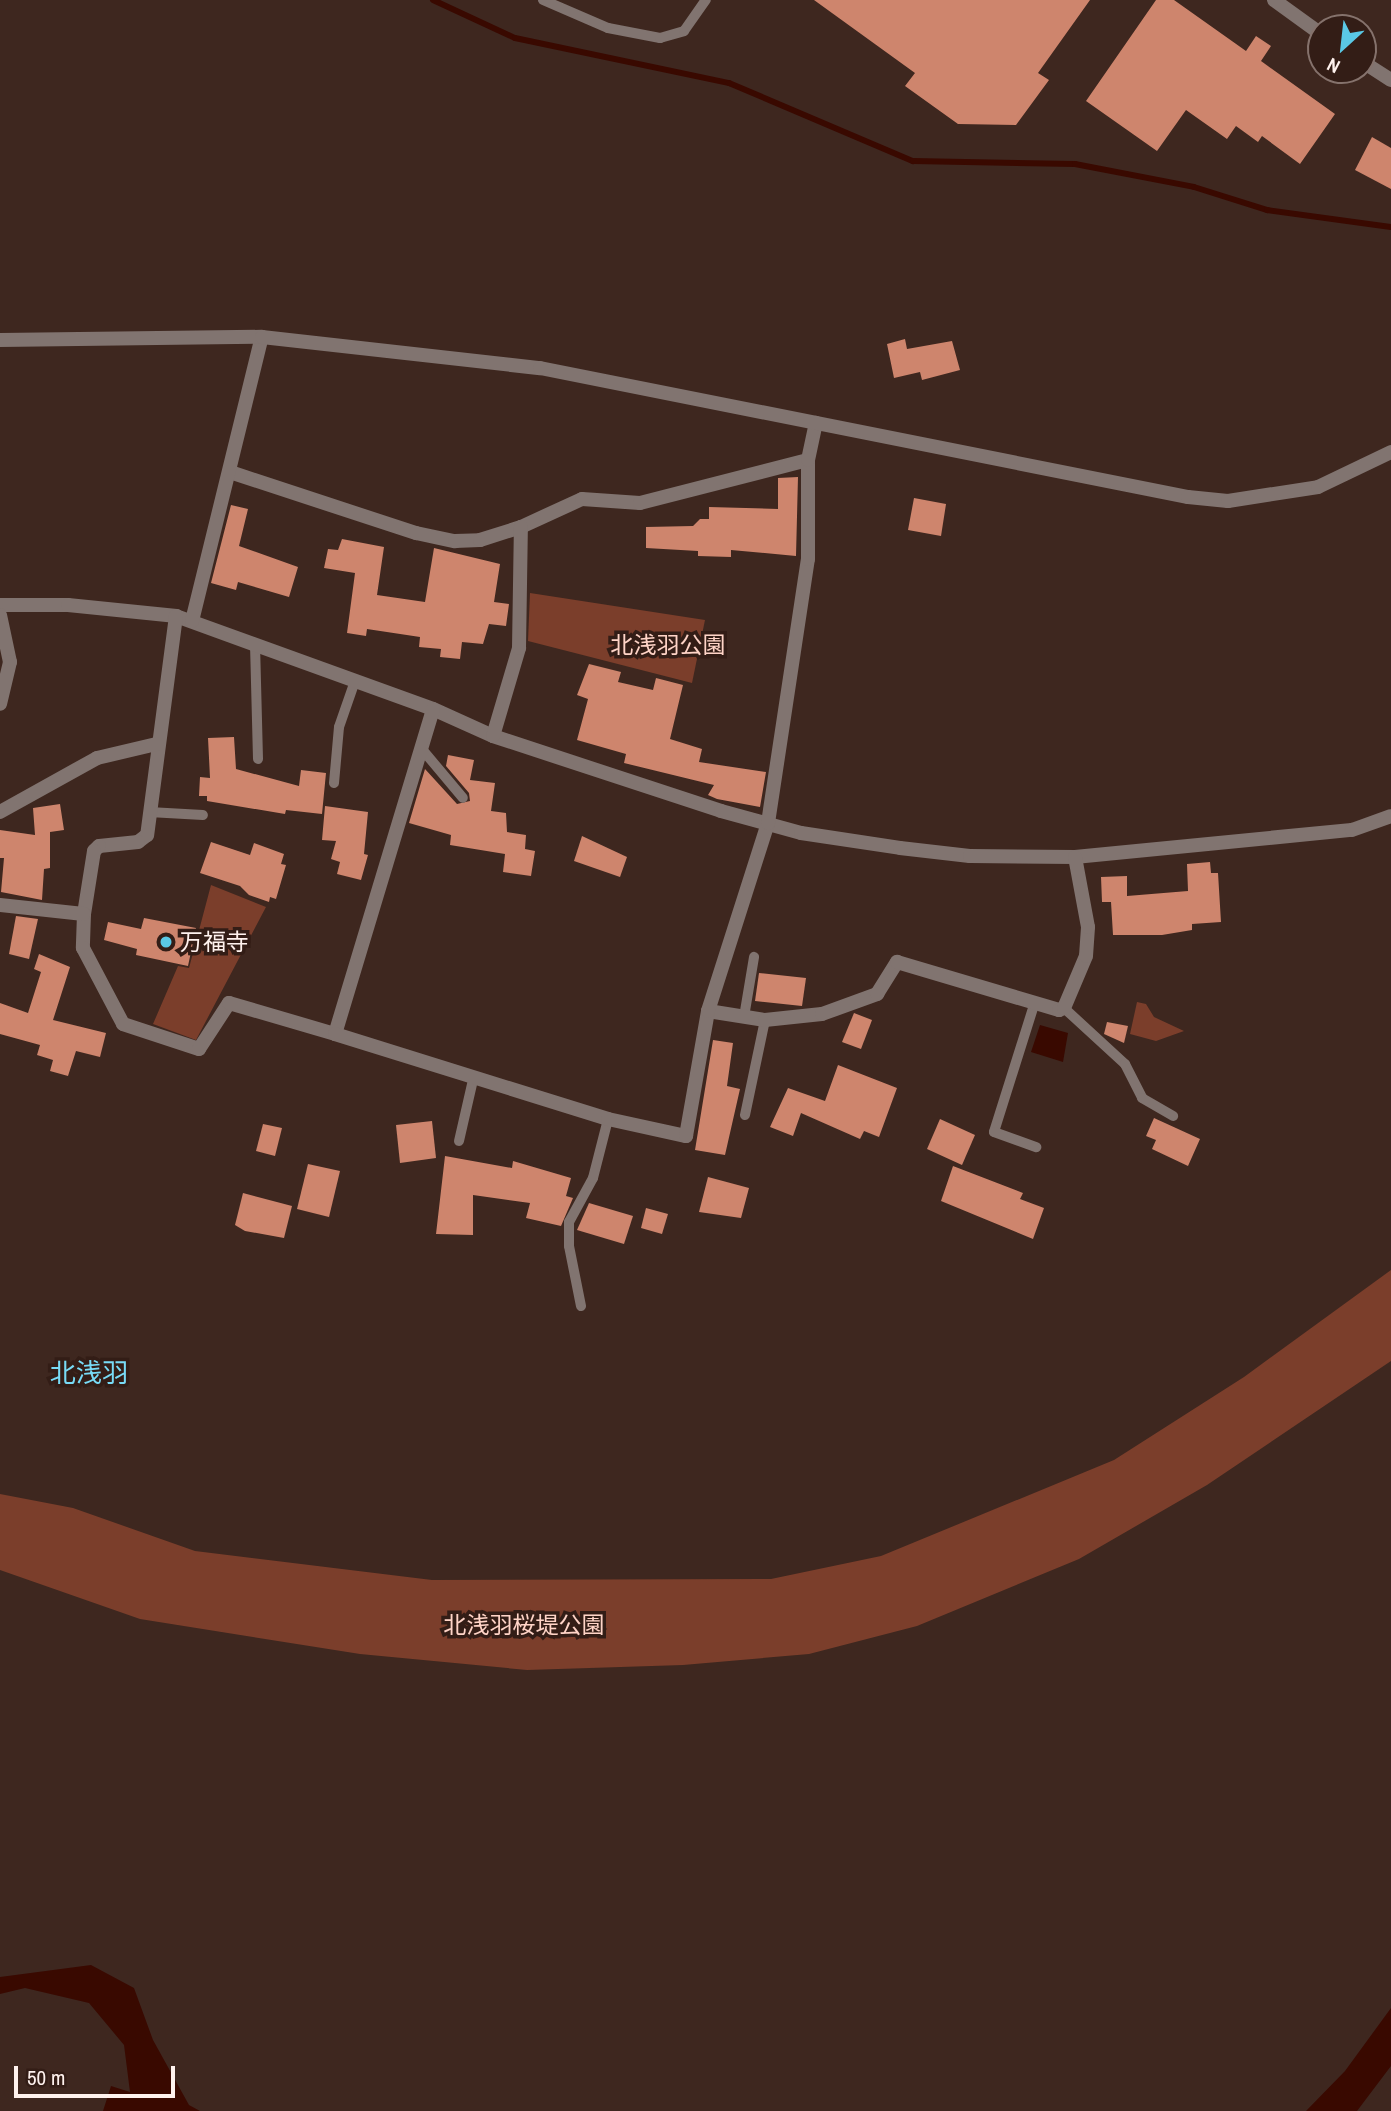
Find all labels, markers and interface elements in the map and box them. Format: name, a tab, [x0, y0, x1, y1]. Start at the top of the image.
north arrow	[1307, 14, 1377, 84]
text: N	[1322, 52, 1344, 80]
park label: 北浅羽公園	[611, 631, 725, 659]
place label: 万福寺	[180, 928, 249, 956]
marker: 万福寺	[158, 934, 174, 950]
district label: 北浅羽	[50, 1357, 128, 1389]
park label: 北浅羽桜堤公園	[444, 1611, 604, 1639]
scale bar	[18, 2052, 178, 2096]
text: 50 m	[27, 2063, 65, 2092]

